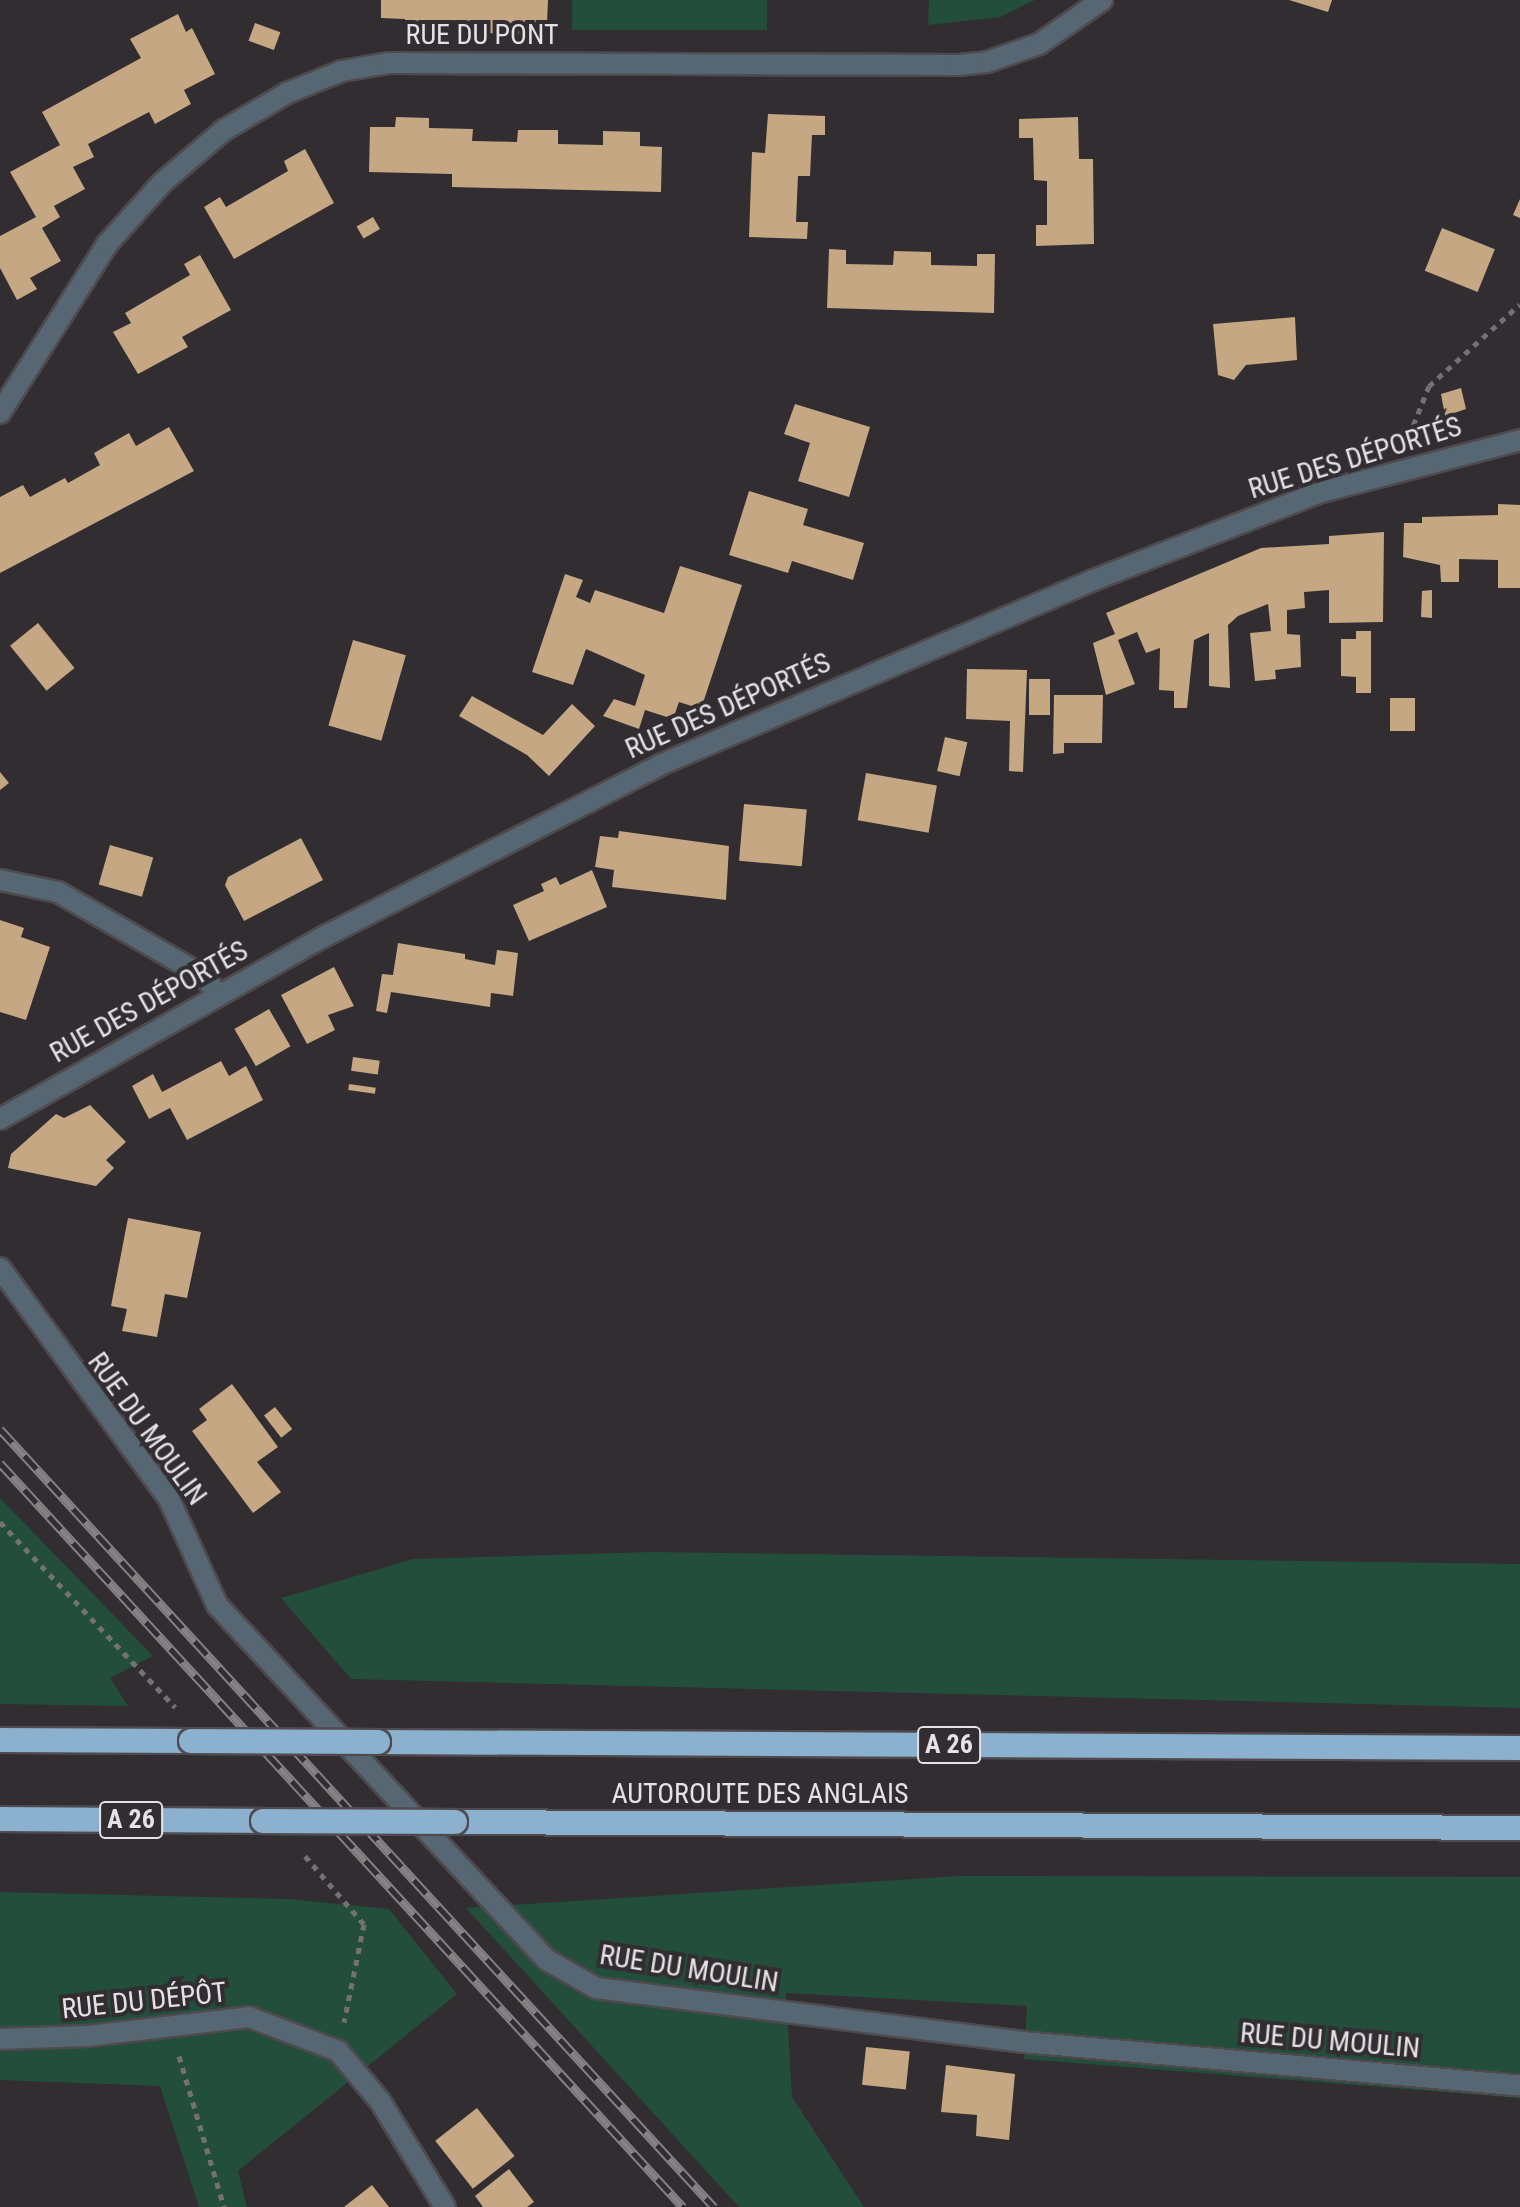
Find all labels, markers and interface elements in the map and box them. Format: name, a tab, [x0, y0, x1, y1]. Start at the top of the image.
street label: RUE DU PONT	[406, 18, 558, 52]
street label: RUE DES DÉPORTÉS	[1245, 410, 1465, 506]
street label: RUE DES DÉPORTÉS	[620, 646, 836, 766]
street label: RUE DES DÉPORTÉS	[44, 934, 254, 1070]
street label: RUE DU MOULIN	[80, 1346, 214, 1512]
road number: A 26	[917, 1723, 981, 1767]
street label: AUTOROUTE DES ANGLAIS	[611, 1777, 909, 1811]
road number: A 26	[99, 1798, 163, 1842]
street label: RUE DU MOULIN	[597, 1938, 781, 2000]
street label: RUE DU DÉPÔT	[60, 1976, 228, 2026]
street label: RUE DU MOULIN	[1239, 2016, 1421, 2066]

